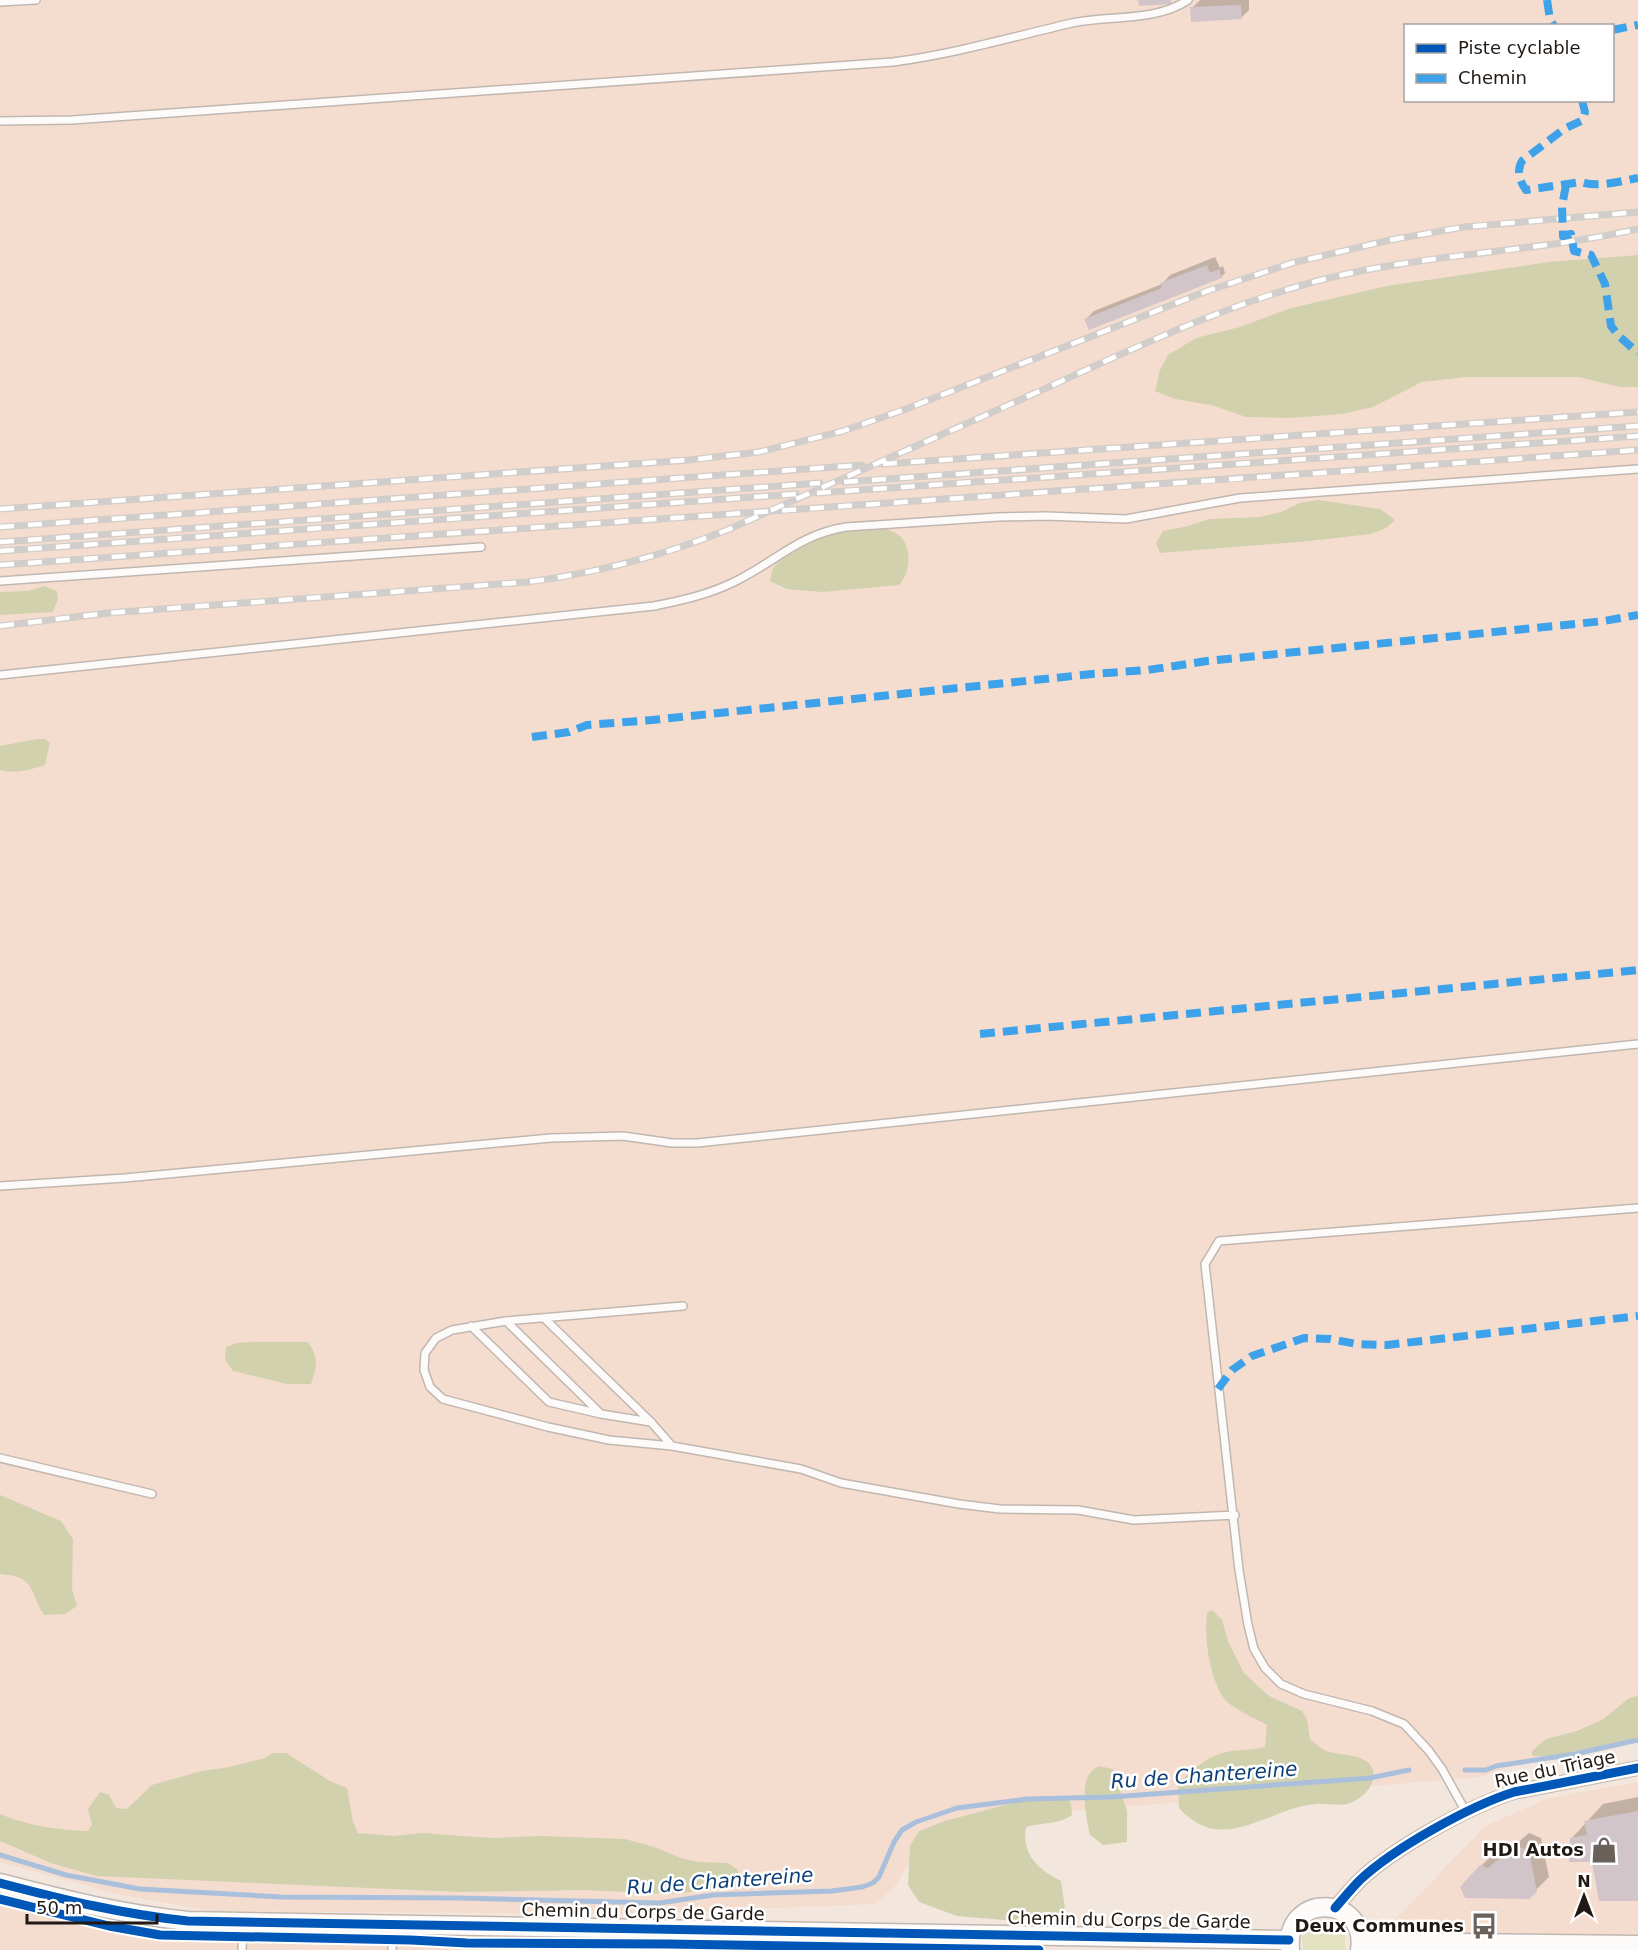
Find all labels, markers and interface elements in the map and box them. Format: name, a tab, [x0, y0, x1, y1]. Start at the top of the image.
legend	[1404, 24, 1614, 102]
text: Piste cyclable	[1458, 37, 1581, 58]
text: Chemin	[1458, 67, 1527, 88]
street label: Rue du Triage	[1493, 1745, 1617, 1792]
water label: Ru de Chantereine	[1110, 1757, 1298, 1793]
shop icon: HDI Autos	[1589, 1835, 1619, 1865]
place label: HDI Autos	[1483, 1839, 1584, 1860]
water label: Ru de Chantereine	[626, 1863, 814, 1899]
north arrow	[1554, 1866, 1614, 1926]
text: N	[1577, 1872, 1591, 1891]
scale bar	[27, 1887, 158, 1925]
text: 50 m	[36, 1897, 82, 1918]
street label: Chemin du Corps de Garde	[521, 1899, 765, 1924]
street label: Chemin du Corps de Garde	[1007, 1907, 1251, 1932]
bus stop icon: Deux Communes	[1469, 1911, 1499, 1941]
place label: Deux Communes	[1295, 1915, 1464, 1936]

